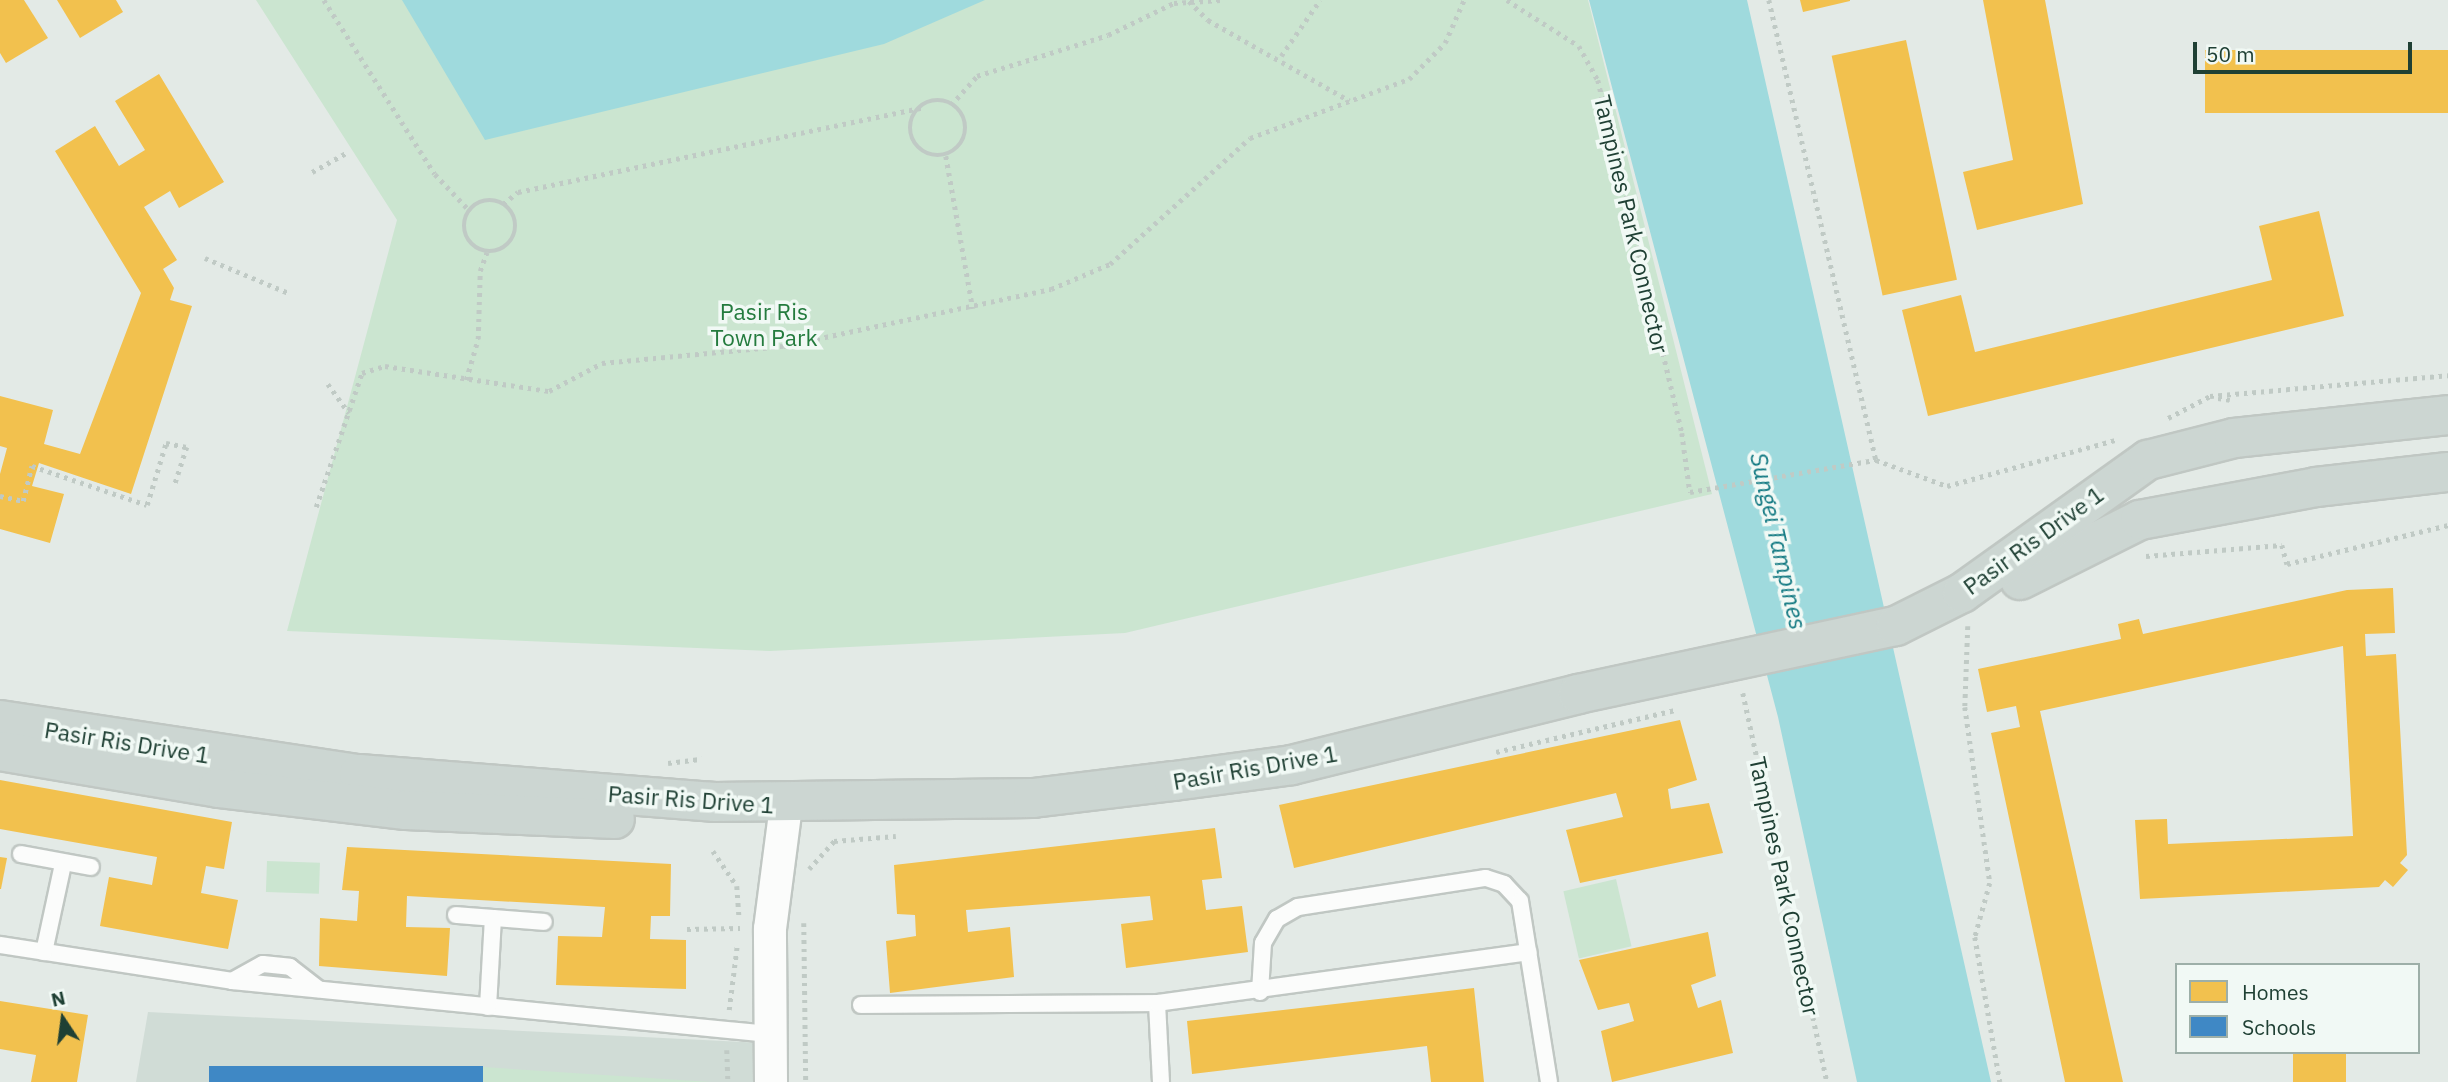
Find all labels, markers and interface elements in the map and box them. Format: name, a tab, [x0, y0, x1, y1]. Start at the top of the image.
scale bar	[2196, 28, 2415, 72]
text: 50 m	[2206, 40, 2255, 68]
street label: Tampines Park Connector	[1589, 92, 1675, 356]
park label: Pasir Ris Town Park	[710, 297, 818, 351]
water label: Sungei Tampines	[1744, 450, 1812, 632]
street label: Pasir Ris Drive 1	[1958, 480, 2108, 600]
street label: Pasir Ris Drive 1	[43, 715, 211, 769]
street label: Pasir Ris Drive 1	[1171, 739, 1339, 795]
street label: Tampines Park Connector	[1744, 754, 1826, 1018]
street label: Pasir Ris Drive 1	[607, 779, 775, 819]
legend	[2175, 963, 2420, 1054]
text: Homes	[2242, 978, 2309, 1006]
north arrow	[28, 984, 98, 1054]
text: N	[49, 985, 68, 1012]
text: Schools	[2242, 1013, 2316, 1041]

